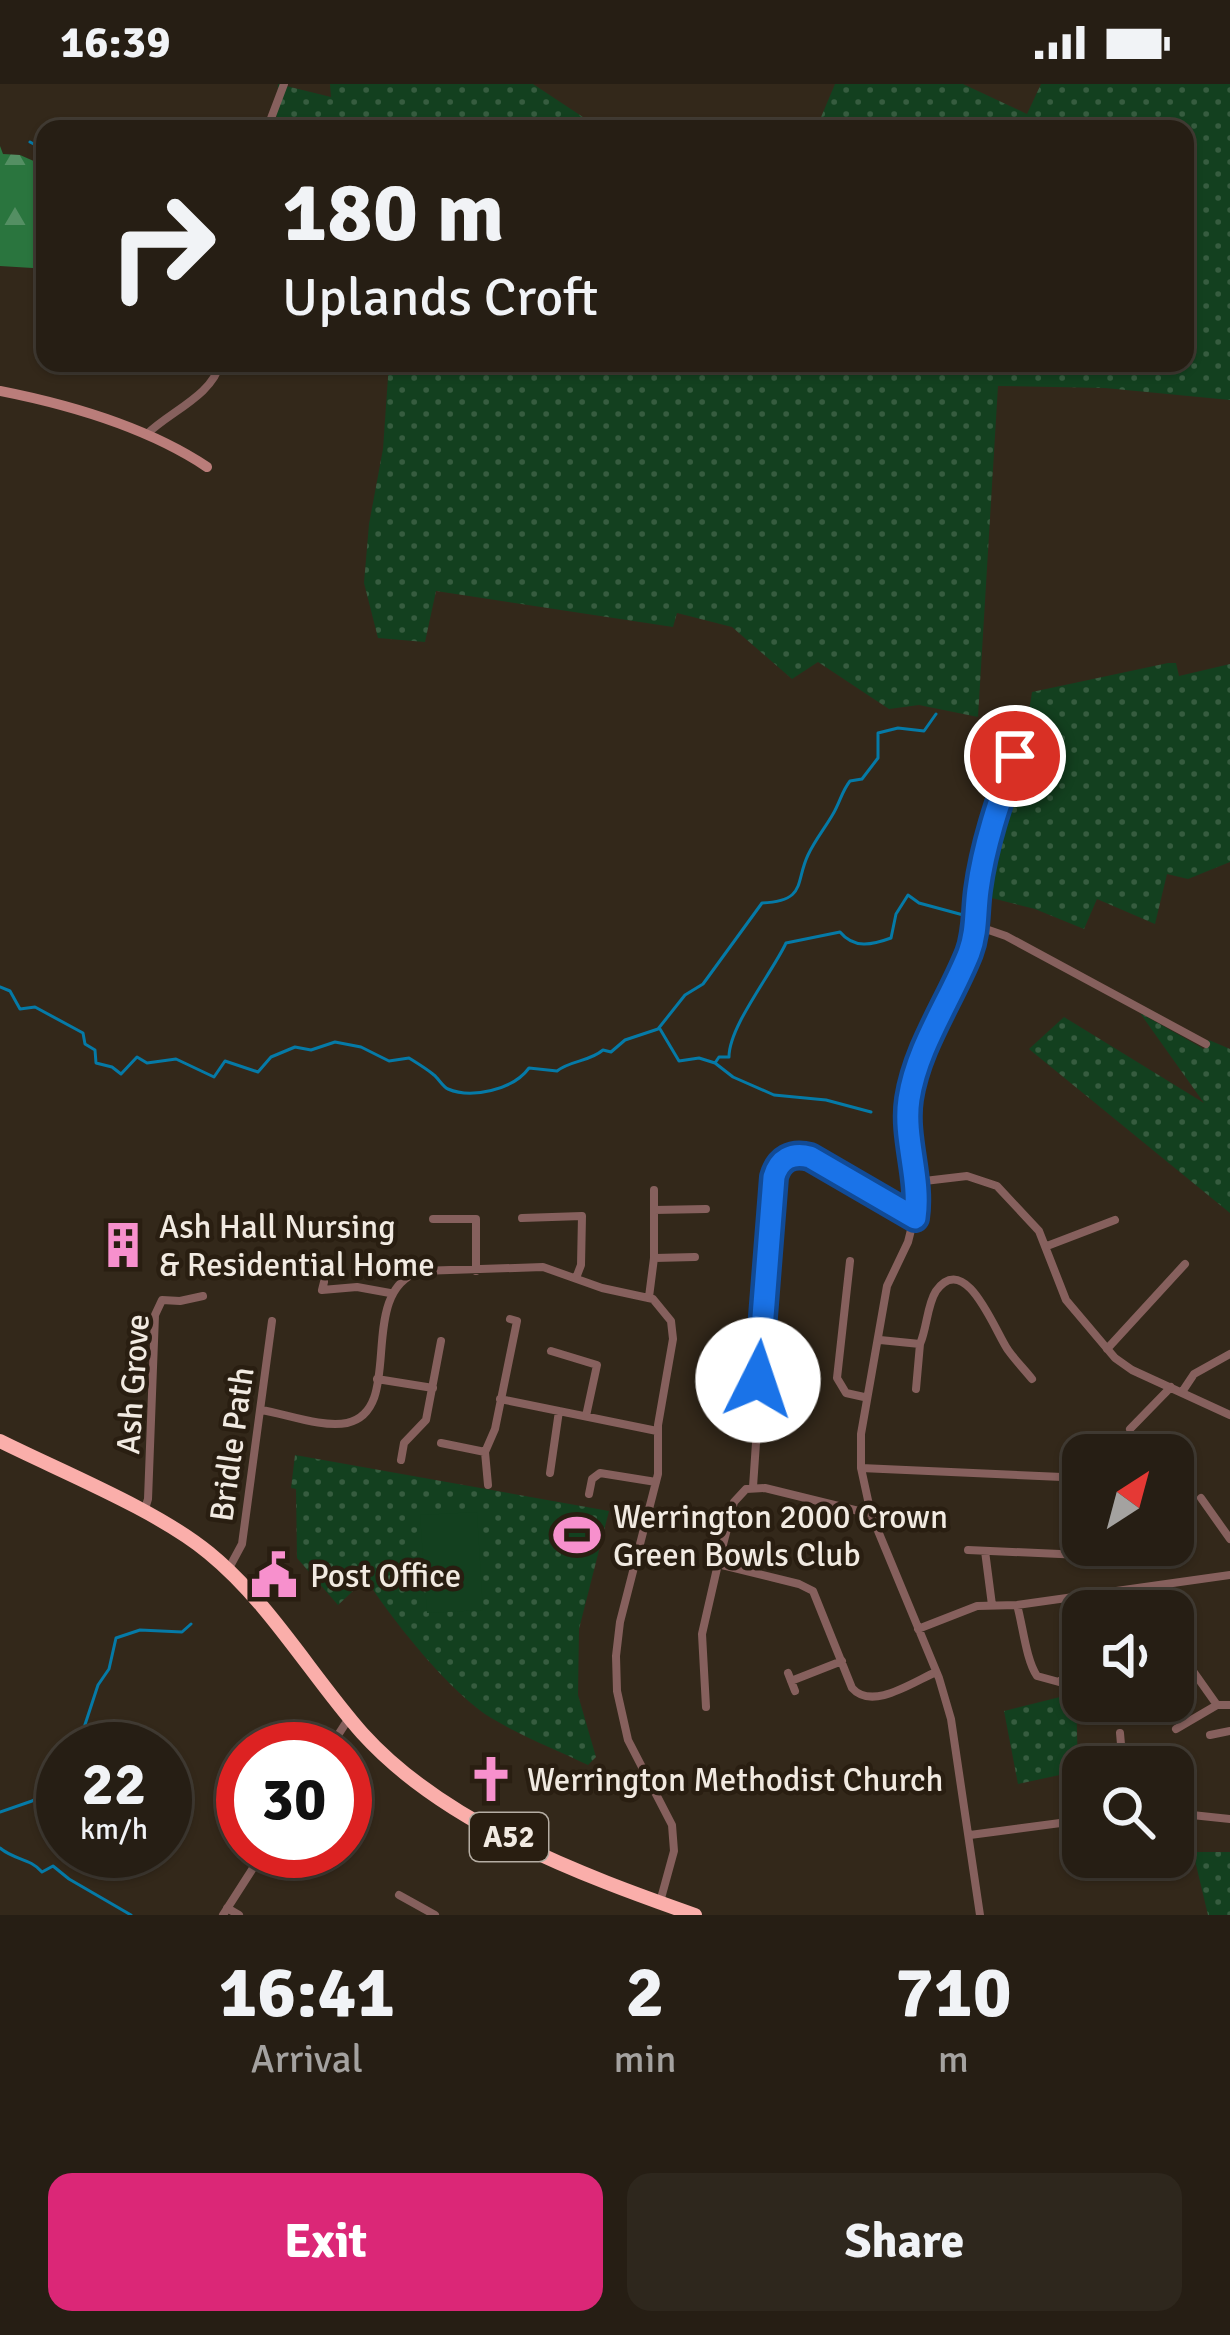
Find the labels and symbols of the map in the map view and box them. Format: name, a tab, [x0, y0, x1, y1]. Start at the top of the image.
pin	[964, 705, 1066, 807]
place label: Ash Hall Nursing & Residential Home	[159, 1207, 435, 1286]
building icon: Ash Hall Nursing & Residential Home	[98, 1220, 148, 1270]
street label: Ash Grove	[108, 1313, 159, 1456]
position arrow	[695, 1317, 821, 1443]
street label: Bridle Path	[201, 1364, 264, 1524]
north arrow	[1062, 1434, 1194, 1566]
place label: Werrington 2000 Crown Green Bowls Club	[613, 1497, 948, 1576]
sports icon: Werrington 2000 Crown Green Bowls Club	[552, 1510, 602, 1560]
public building icon: Post Office	[249, 1550, 299, 1600]
place label: Post Office	[310, 1556, 461, 1597]
speed limit sign: 30	[216, 1722, 372, 1878]
church icon: Werrington Methodist Church	[466, 1754, 516, 1804]
place label: Werrington Methodist Church	[527, 1760, 944, 1801]
road number: A52	[470, 1813, 548, 1861]

